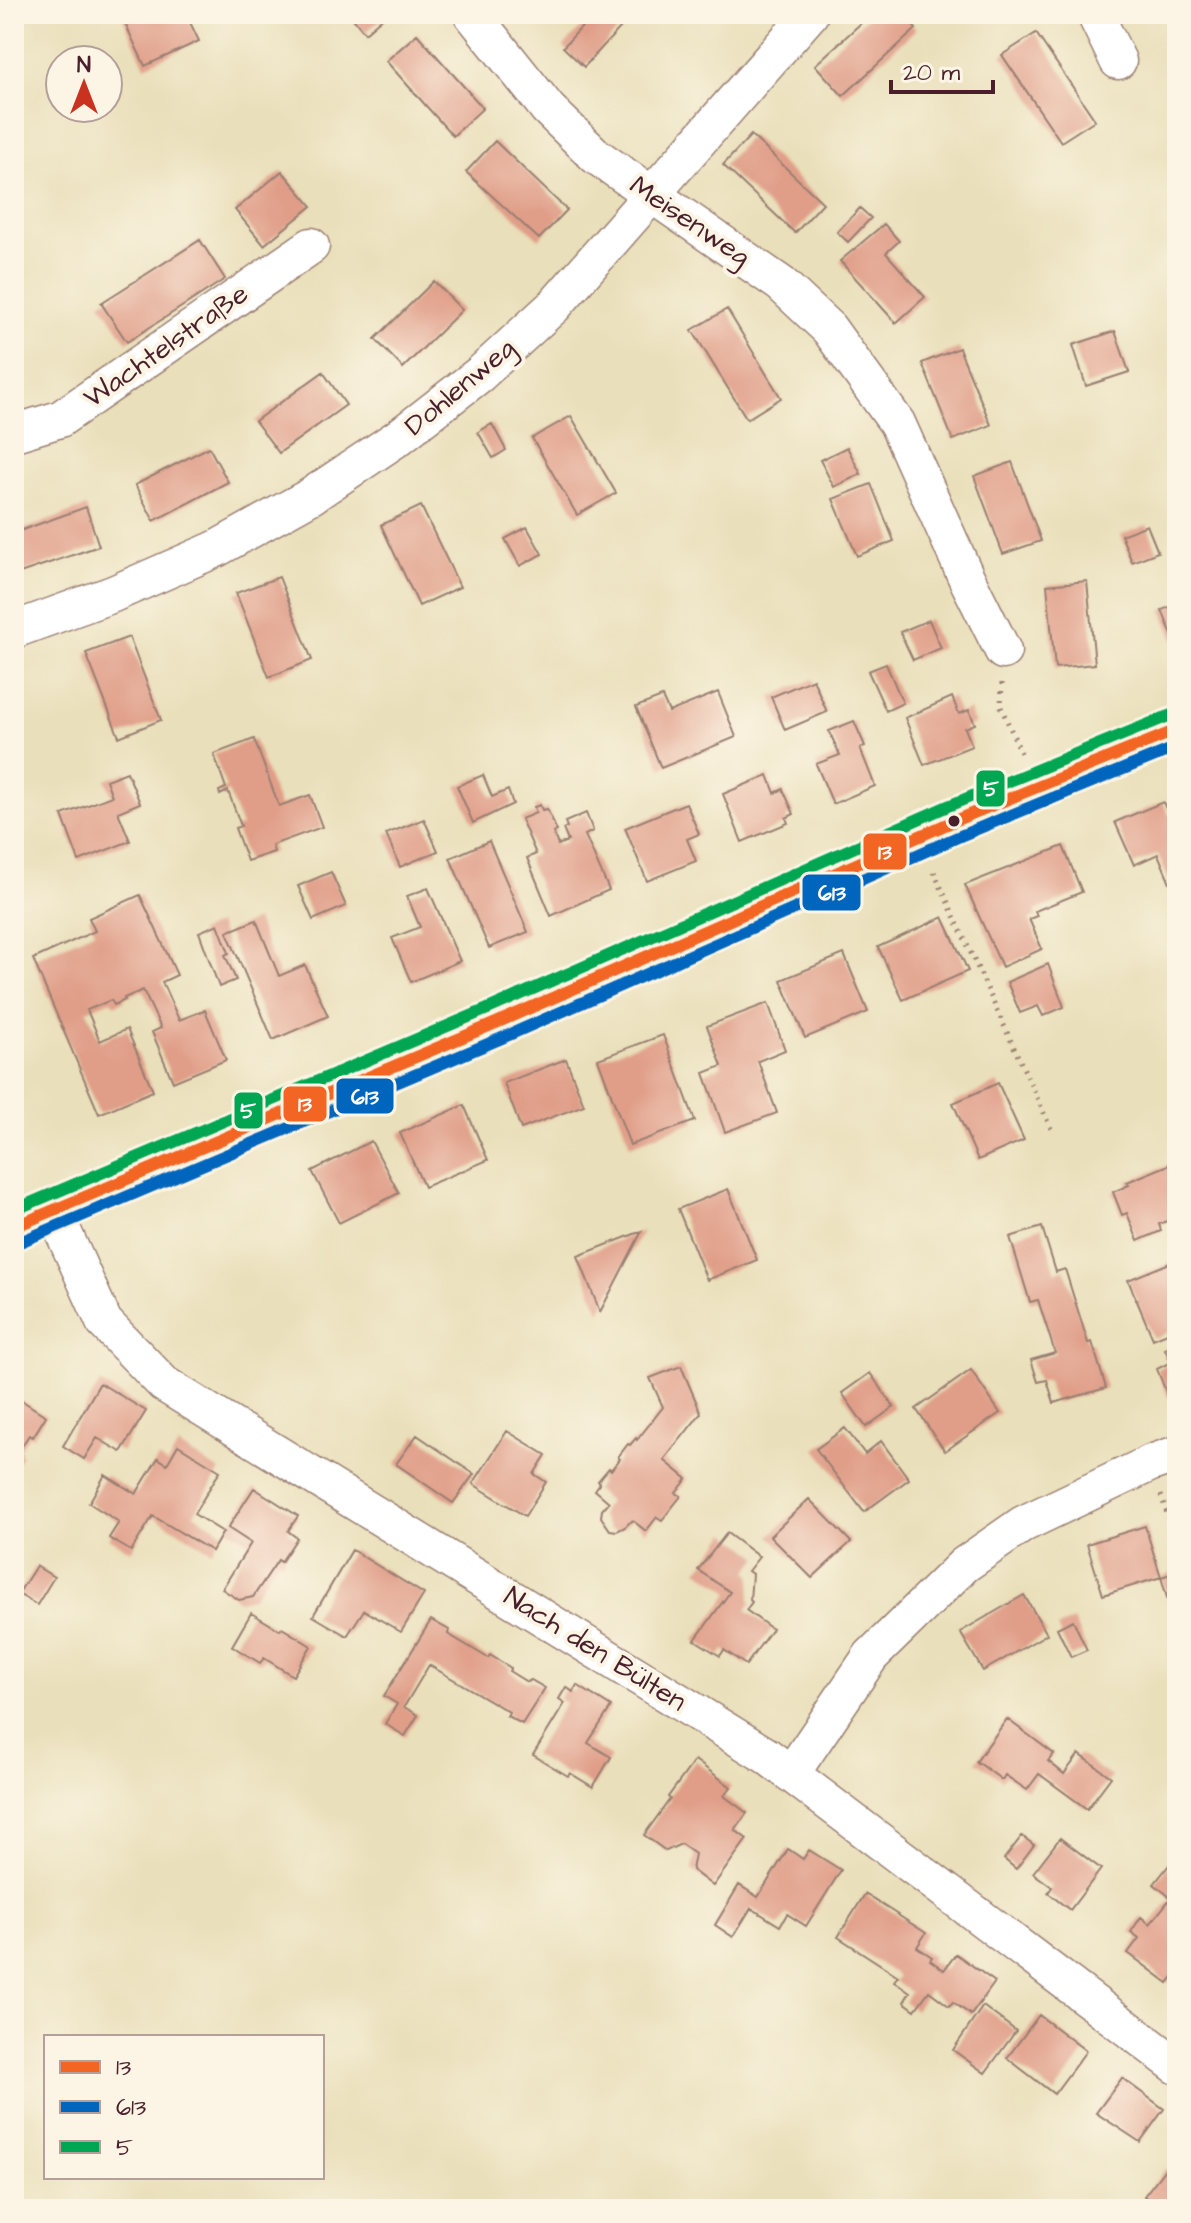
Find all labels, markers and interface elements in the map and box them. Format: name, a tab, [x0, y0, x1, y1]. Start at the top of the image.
north arrow	[44, 44, 124, 124]
scale bar	[891, 44, 993, 94]
text: N	[77, 50, 91, 81]
text: 20 m	[903, 56, 960, 90]
street label: Meisenweg	[621, 166, 758, 277]
street label: Wachtelstraße	[76, 275, 256, 417]
street label: Dohlenweg	[396, 329, 524, 446]
line badge: 5	[975, 769, 1006, 808]
text: 5	[983, 774, 999, 805]
unlabelled marker	[946, 813, 962, 829]
line badge: 13	[862, 832, 908, 871]
text: 13	[878, 837, 893, 868]
line badge: 613	[801, 873, 862, 912]
text: 613	[818, 878, 847, 909]
line badge: 613	[335, 1077, 395, 1115]
text: 613	[351, 1082, 380, 1113]
line badge: 13	[282, 1085, 328, 1123]
text: 13	[298, 1089, 313, 1120]
line badge: 5	[233, 1091, 264, 1130]
text: 5	[240, 1096, 256, 1127]
street label: Nach den Bülten	[496, 1577, 694, 1721]
legend	[44, 2035, 324, 2179]
text: 13	[116, 2051, 131, 2085]
text: 613	[116, 2091, 146, 2125]
text: 5	[116, 2131, 133, 2165]

